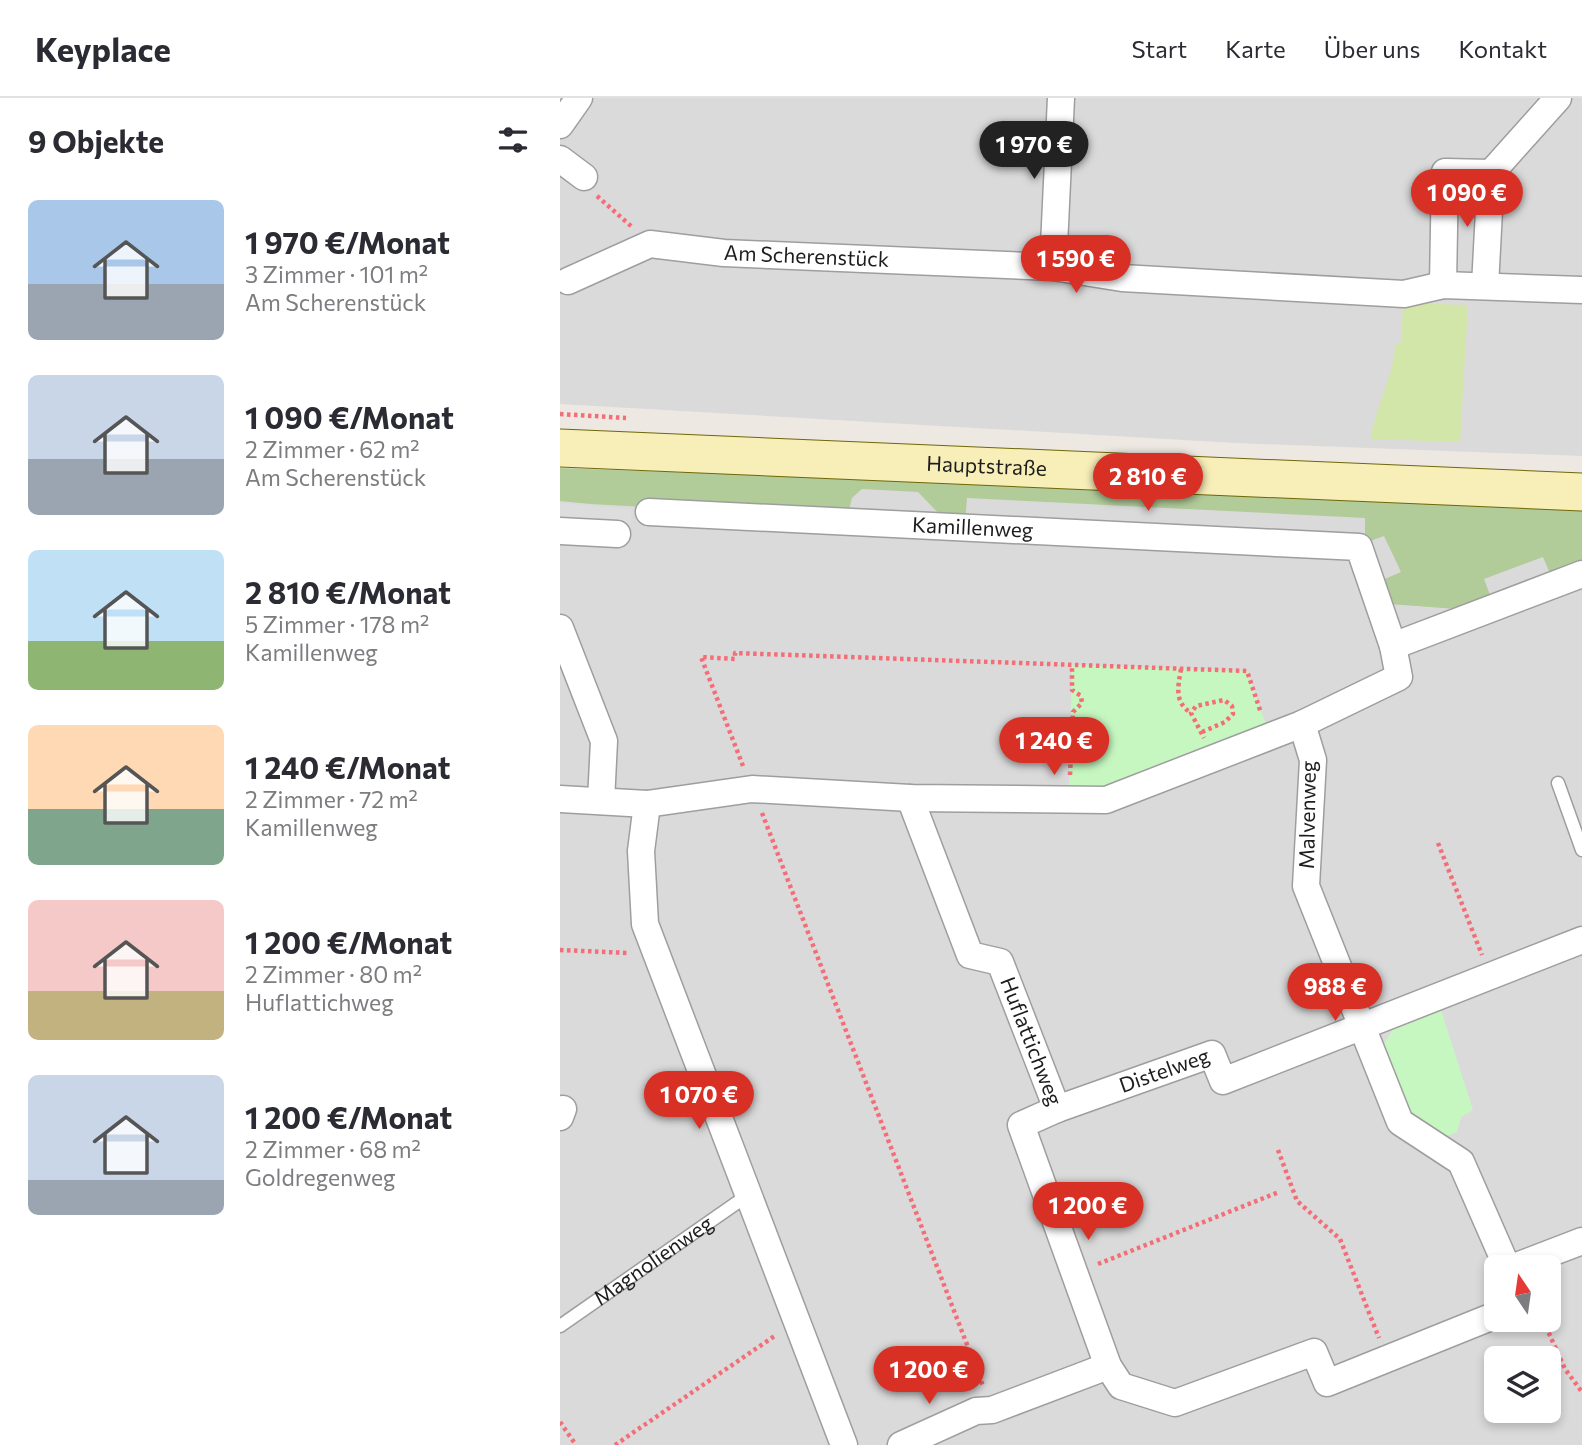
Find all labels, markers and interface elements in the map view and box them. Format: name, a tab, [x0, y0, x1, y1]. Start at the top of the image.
text: Keyplace	[35, 28, 171, 69]
text: Start	[1132, 34, 1187, 63]
text: Karte	[1225, 34, 1286, 63]
text: Über uns	[1324, 34, 1420, 63]
text: Kontakt	[1458, 34, 1547, 63]
icon: filters	[494, 121, 532, 159]
text: 9 Objekte	[28, 122, 164, 159]
pin: 1 970 €	[969, 122, 1099, 181]
text: 1 970 €	[995, 130, 1073, 158]
pin: 1 090 €	[1402, 170, 1532, 229]
text: 1 090 €	[1427, 178, 1507, 206]
text: 1 970 €/Monat	[245, 223, 450, 260]
icon: home	[84, 228, 168, 312]
pin: 1 590 €	[1011, 236, 1141, 295]
street label: Am Scherenstück	[723, 239, 890, 271]
text: 1 590 €	[1037, 244, 1115, 272]
text: 3 Zimmer · 101 m²	[245, 260, 428, 288]
text: Am Scherenstück	[245, 288, 426, 316]
text: 1 090 €/Monat	[245, 398, 454, 435]
icon: home	[84, 403, 168, 487]
text: 2 Zimmer · 62 m²	[245, 435, 420, 463]
street label: Hauptstraße	[926, 450, 1047, 480]
pin: 2 810 €	[1083, 454, 1213, 513]
text: 2 810 €	[1109, 462, 1187, 490]
text: Am Scherenstück	[245, 463, 426, 491]
street label: Kamillenweg	[911, 511, 1034, 542]
text: 2 810 €/Monat	[245, 573, 451, 610]
icon: home	[84, 578, 168, 662]
text: 5 Zimmer · 178 m²	[245, 610, 429, 638]
text: Kamillenweg	[245, 638, 378, 666]
pin: 1 240 €	[989, 718, 1119, 777]
text: 1 240 €	[1015, 726, 1093, 754]
text: 1 240 €/Monat	[245, 748, 450, 785]
icon: home	[84, 753, 168, 837]
street label: Malvenweg	[1293, 761, 1320, 869]
text: 2 Zimmer · 72 m²	[245, 785, 418, 813]
text: Kamillenweg	[245, 813, 378, 841]
text: 1 200 €/Monat	[245, 923, 452, 960]
icon: home	[84, 928, 168, 1012]
text: 2 Zimmer · 80 m²	[245, 960, 422, 988]
pin: 988 €	[1286, 964, 1384, 1023]
text: 988 €	[1303, 972, 1367, 1000]
street label: Huflattichweg	[996, 973, 1068, 1109]
text: Huflattichweg	[245, 988, 394, 1016]
street label: Distelweg	[1115, 1042, 1212, 1097]
pin: 1 070 €	[634, 1072, 764, 1131]
text: 1 070 €	[660, 1080, 738, 1108]
text: 1 200 €/Monat	[245, 1098, 452, 1135]
icon: home	[84, 1103, 168, 1187]
text: 2 Zimmer · 68 m²	[245, 1135, 421, 1163]
text: Goldregenweg	[245, 1163, 396, 1191]
pin: 1 200 €	[1023, 1182, 1153, 1242]
text: 1 200 €	[1049, 1191, 1127, 1219]
street label: Magnolienweg	[588, 1209, 717, 1310]
north arrow	[1484, 1255, 1561, 1332]
map controls	[1484, 1255, 1561, 1423]
pin: 1 200 €	[864, 1346, 994, 1406]
button: layers	[1484, 1346, 1561, 1423]
text: 1 200 €	[890, 1355, 968, 1383]

